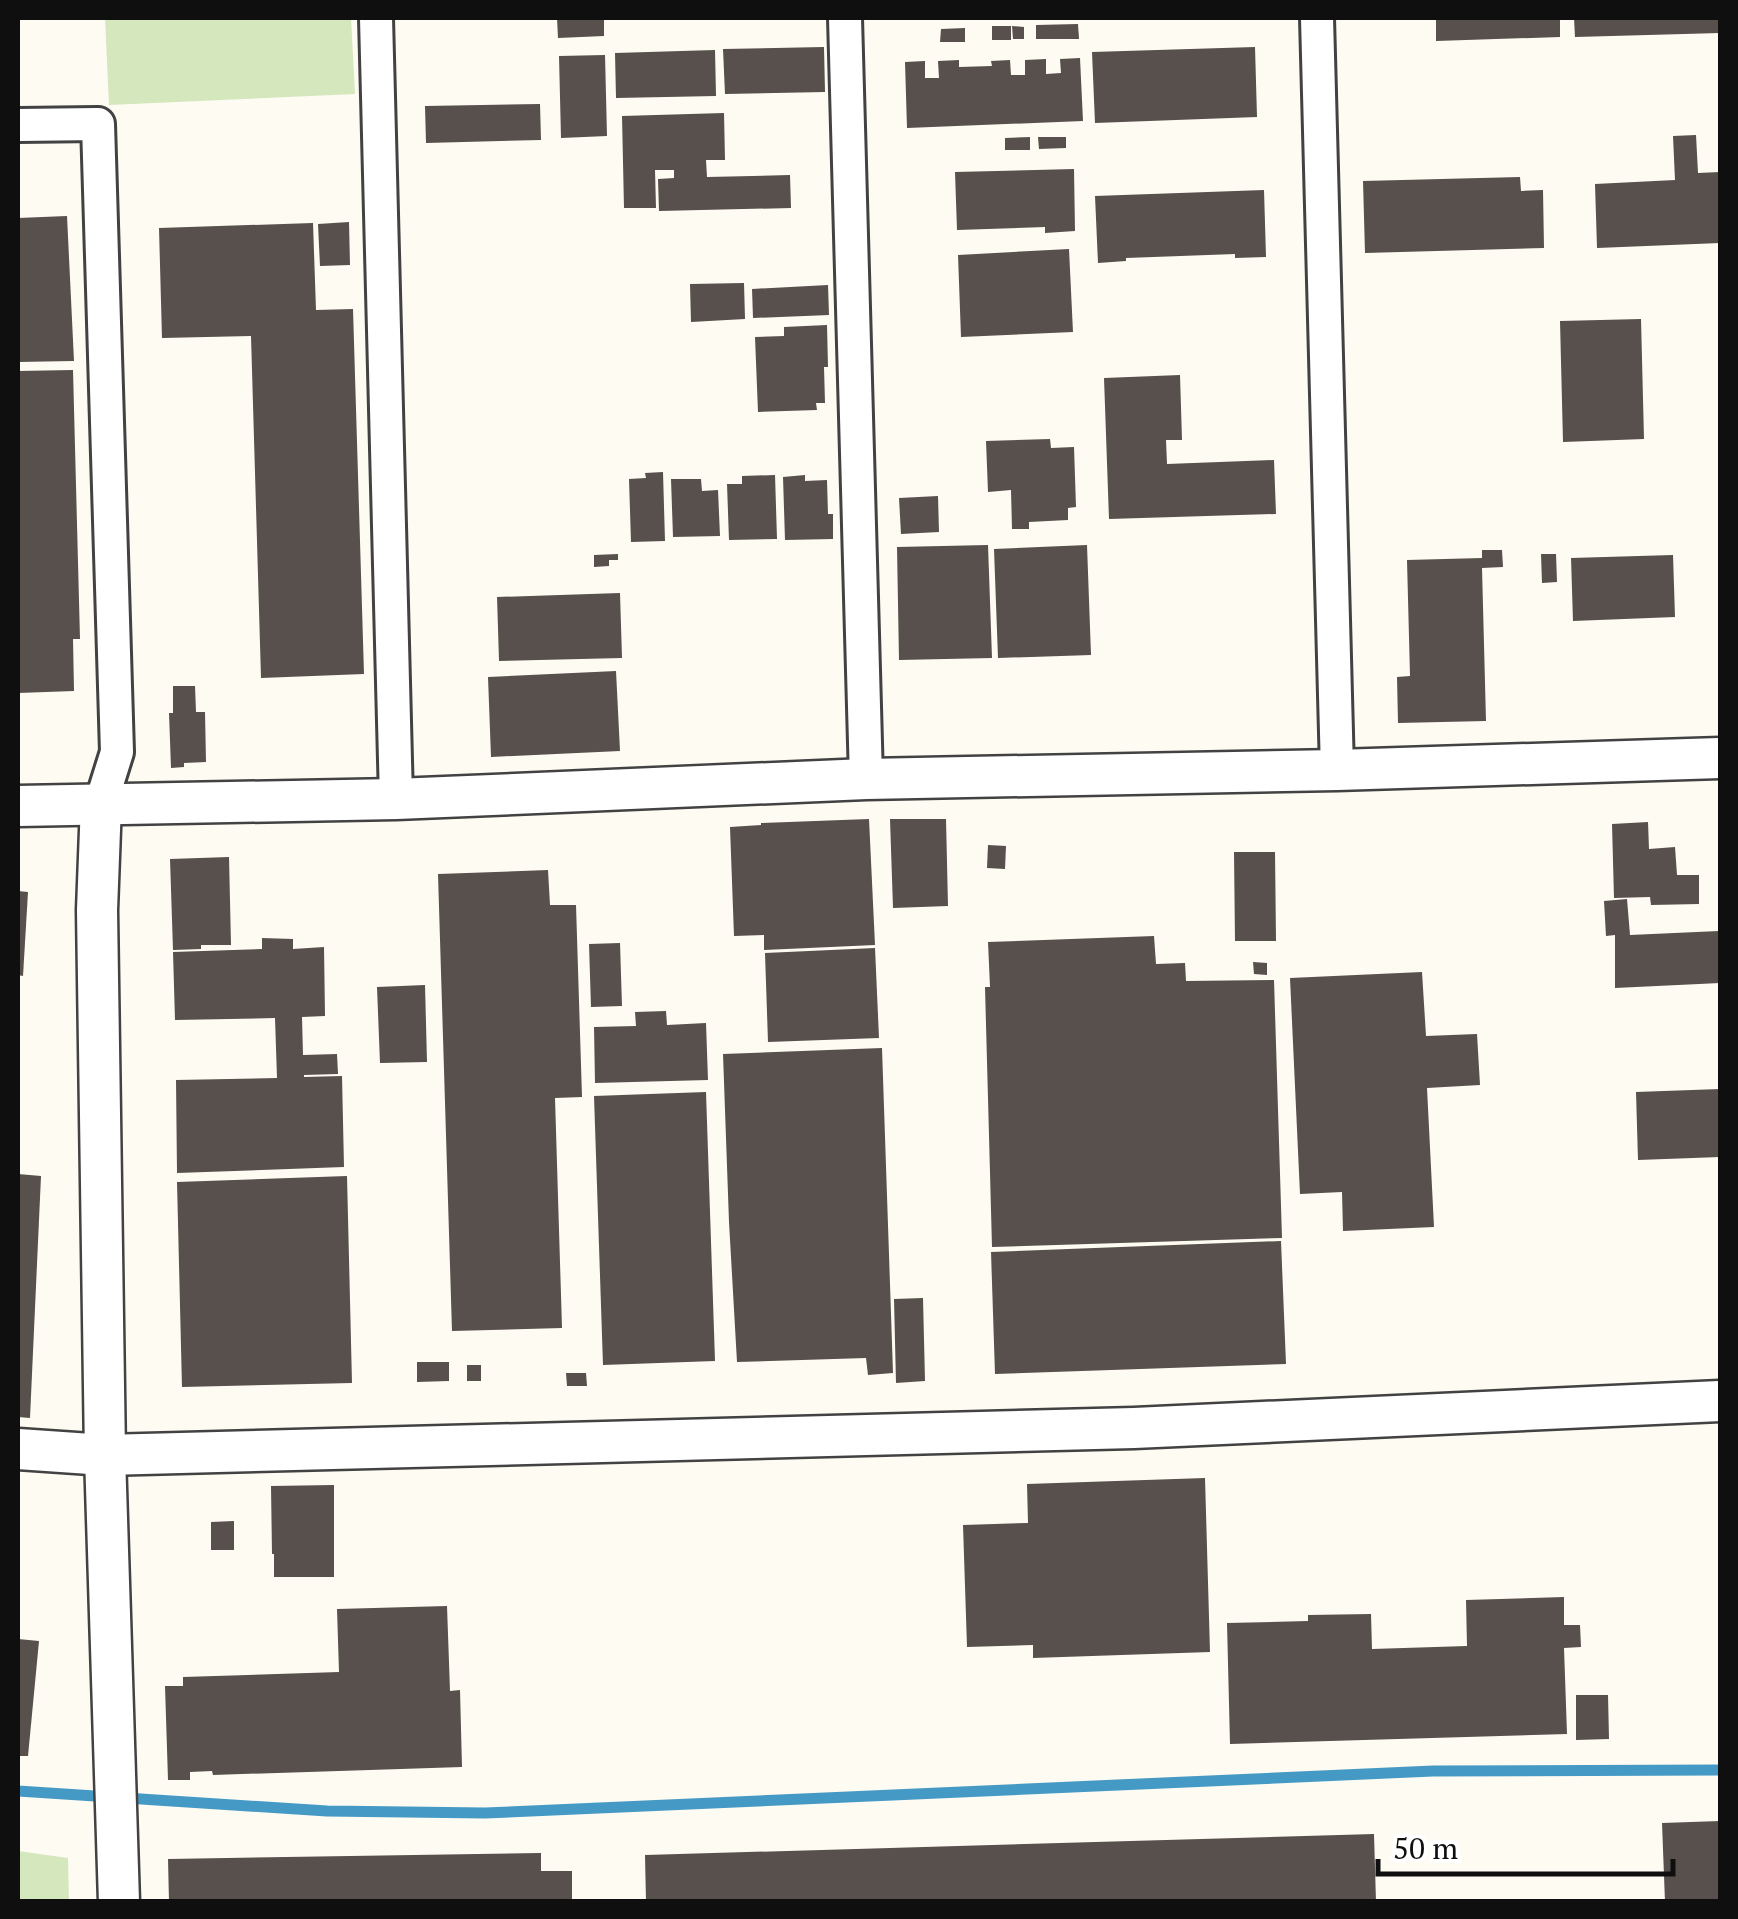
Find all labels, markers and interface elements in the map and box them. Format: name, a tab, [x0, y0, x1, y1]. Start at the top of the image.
scale bar	[1378, 1814, 1673, 1876]
text: 50 m	[1393, 1828, 1458, 1868]

